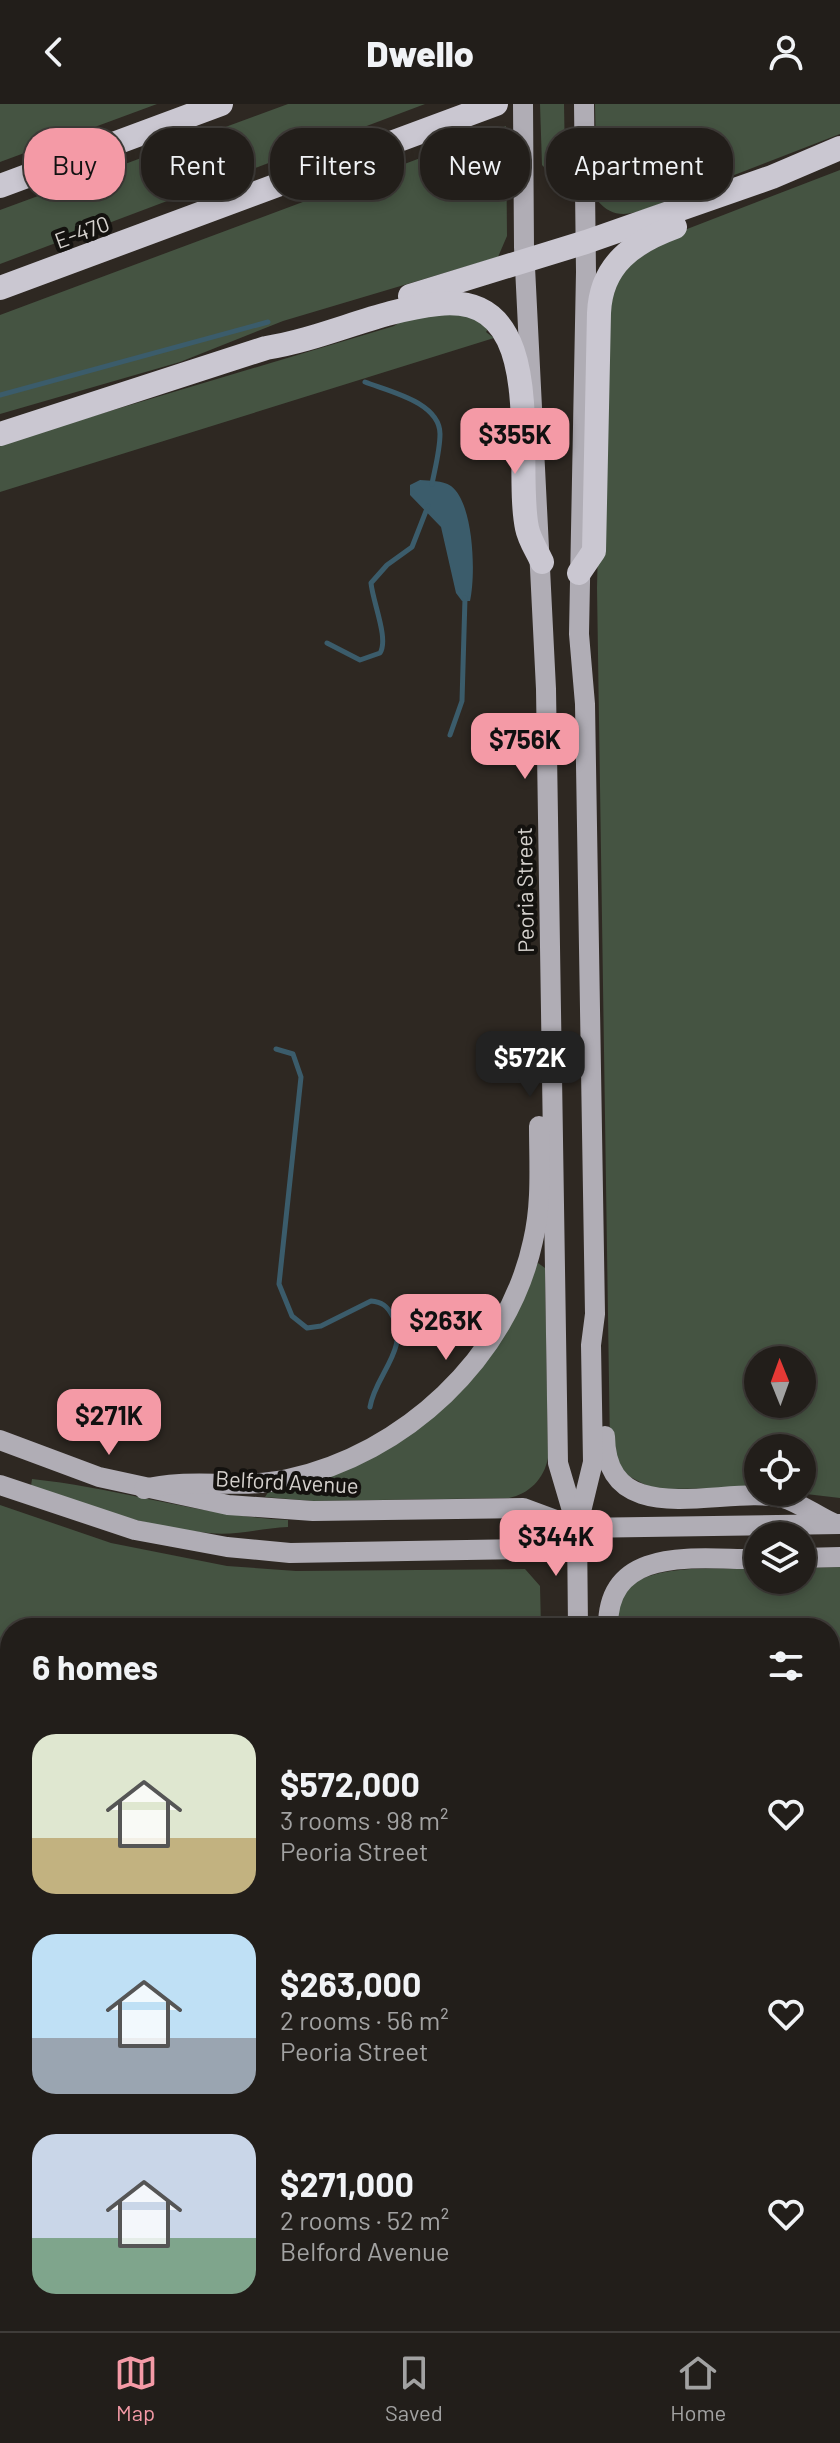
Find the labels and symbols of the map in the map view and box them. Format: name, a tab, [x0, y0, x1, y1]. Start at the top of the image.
street label: E-470	[51, 209, 113, 253]
pin: $355K	[459, 408, 571, 476]
pin: $756K	[469, 713, 581, 781]
street label: Peoria Street	[510, 827, 538, 953]
pin: $572K	[474, 1031, 586, 1099]
pin: $263K	[390, 1294, 502, 1362]
north arrow	[744, 1346, 816, 1418]
pin: $271K	[53, 1389, 165, 1457]
street label: Belford Avenue	[215, 1464, 359, 1498]
pin: $344K	[500, 1510, 612, 1578]

